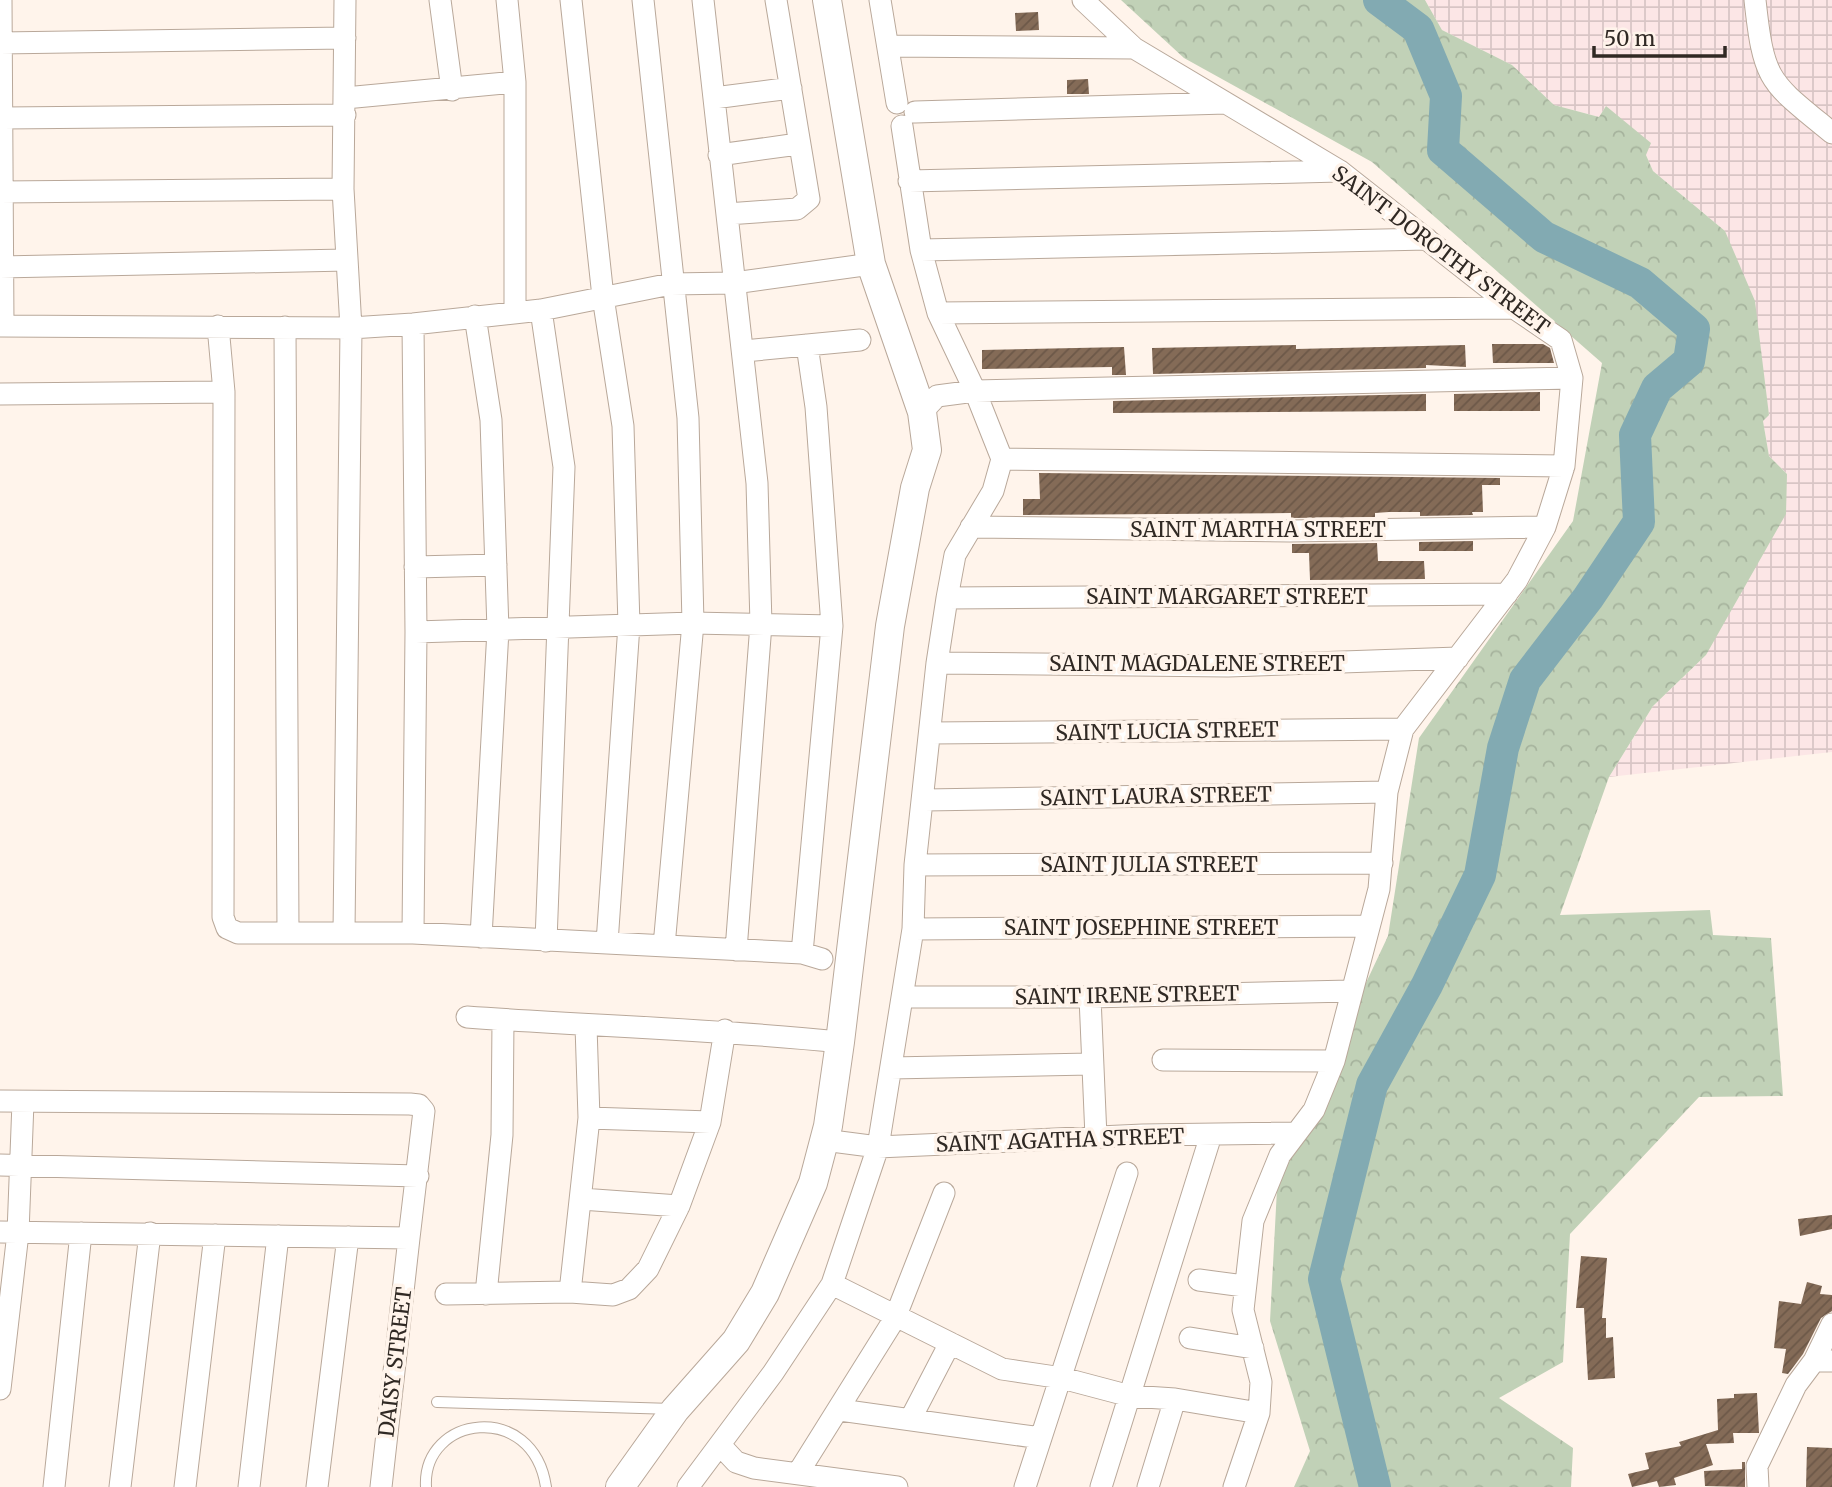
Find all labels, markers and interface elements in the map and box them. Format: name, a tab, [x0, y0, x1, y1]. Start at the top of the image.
scale bar	[1594, 14, 1725, 58]
text: 50 m	[1604, 25, 1655, 52]
street label: SAINT DOROTHY STREET	[1327, 159, 1555, 341]
street label: SAINT MARTHA STREET	[1130, 516, 1386, 543]
street label: SAINT MARGARET STREET	[1086, 583, 1368, 610]
street label: SAINT MAGDALENE STREET	[1049, 650, 1345, 677]
street label: SAINT LUCIA STREET	[1055, 716, 1279, 746]
street label: SAINT LAURA STREET	[1040, 780, 1273, 812]
street label: SAINT JULIA STREET	[1040, 851, 1258, 878]
street label: SAINT JOSEPHINE STREET	[1004, 914, 1279, 941]
street label: SAINT IRENE STREET	[1014, 980, 1240, 1010]
street label: SAINT AGATHA STREET	[935, 1122, 1185, 1158]
street label: DAISY STREET	[372, 1285, 418, 1438]

